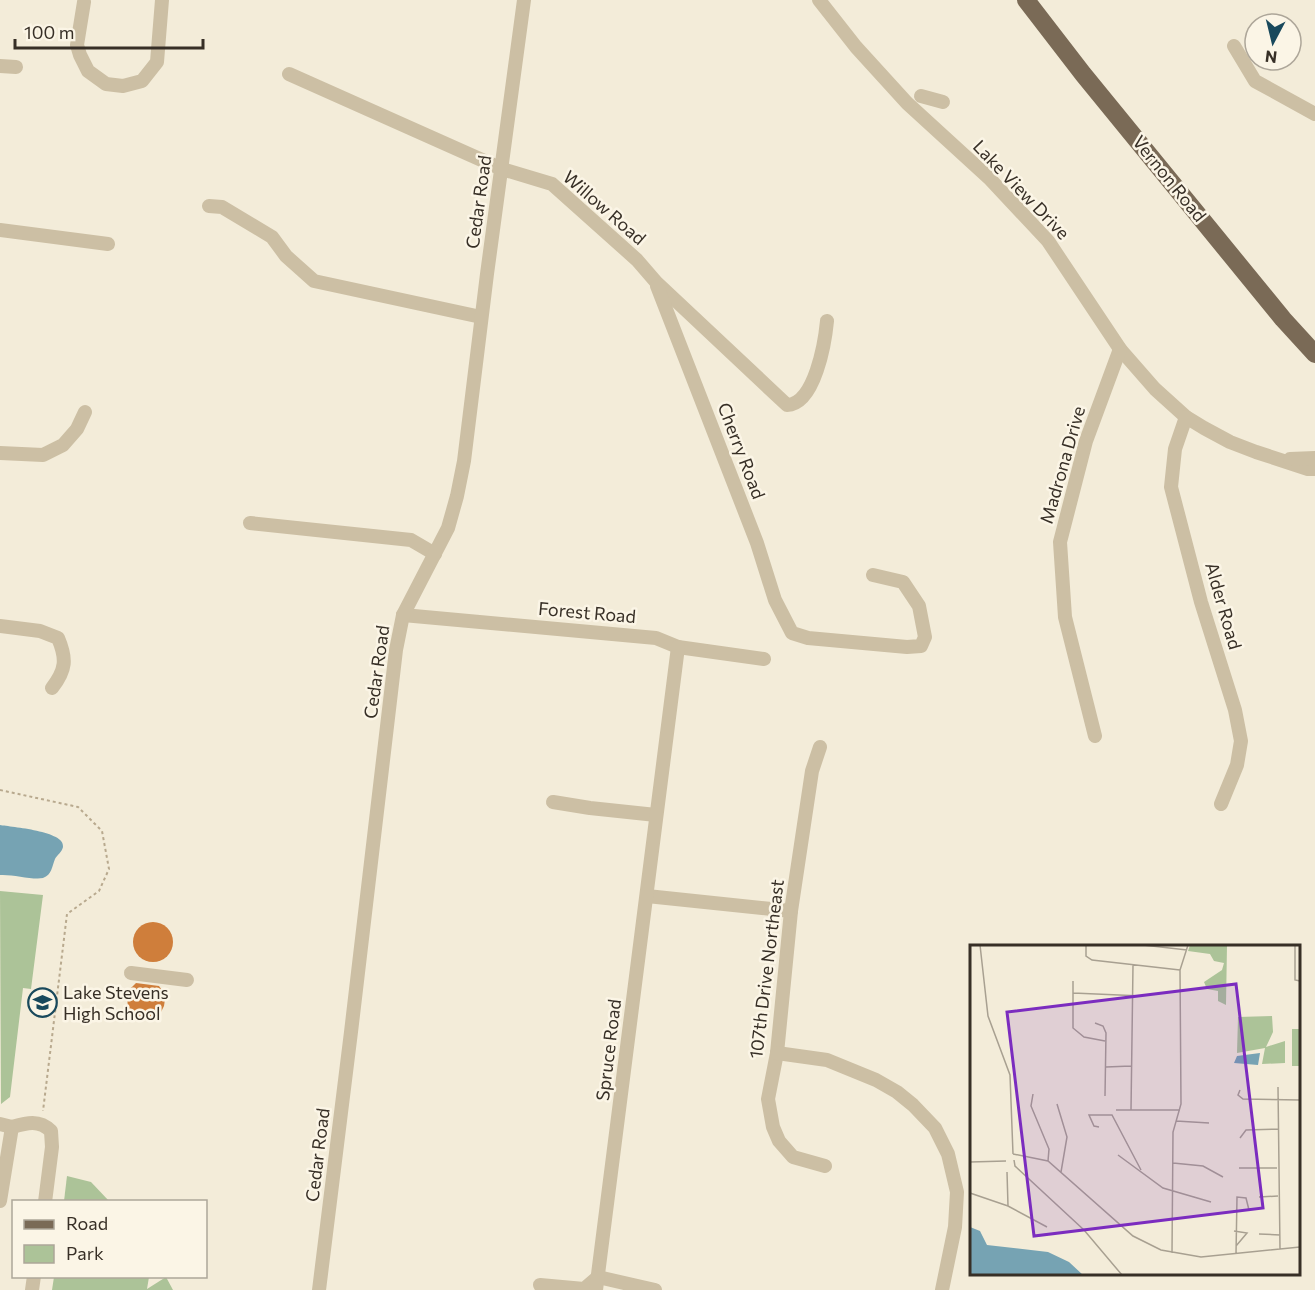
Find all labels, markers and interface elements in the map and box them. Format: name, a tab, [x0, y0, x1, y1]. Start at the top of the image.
scale bar	[15, 12, 202, 50]
north arrow	[1243, 12, 1303, 72]
text: 100 m	[24, 21, 74, 43]
text: N	[1264, 47, 1278, 68]
street label: Vernon Road	[1128, 131, 1211, 226]
street label: Lake View Drive	[969, 135, 1075, 244]
street label: Cedar Road	[461, 154, 495, 250]
street label: Willow Road	[559, 165, 651, 249]
street label: Cherry Road	[714, 399, 770, 502]
street label: Madrona Drive	[1035, 403, 1089, 526]
street label: Alder Road	[1201, 560, 1247, 652]
street label: Forest Road	[537, 597, 637, 627]
street label: Cedar Road	[359, 624, 393, 720]
street label: 107th Drive Northeast	[744, 878, 788, 1060]
inset map	[970, 945, 1300, 1275]
place label: Lake Stevens High School	[63, 981, 169, 1024]
school or university icon: Lake Stevens High School	[26, 987, 58, 1019]
street label: Spruce Road	[591, 998, 625, 1102]
street label: Cedar Road	[300, 1107, 334, 1203]
legend	[12, 1200, 207, 1278]
text: Road	[66, 1212, 108, 1234]
text: Park	[66, 1242, 104, 1264]

